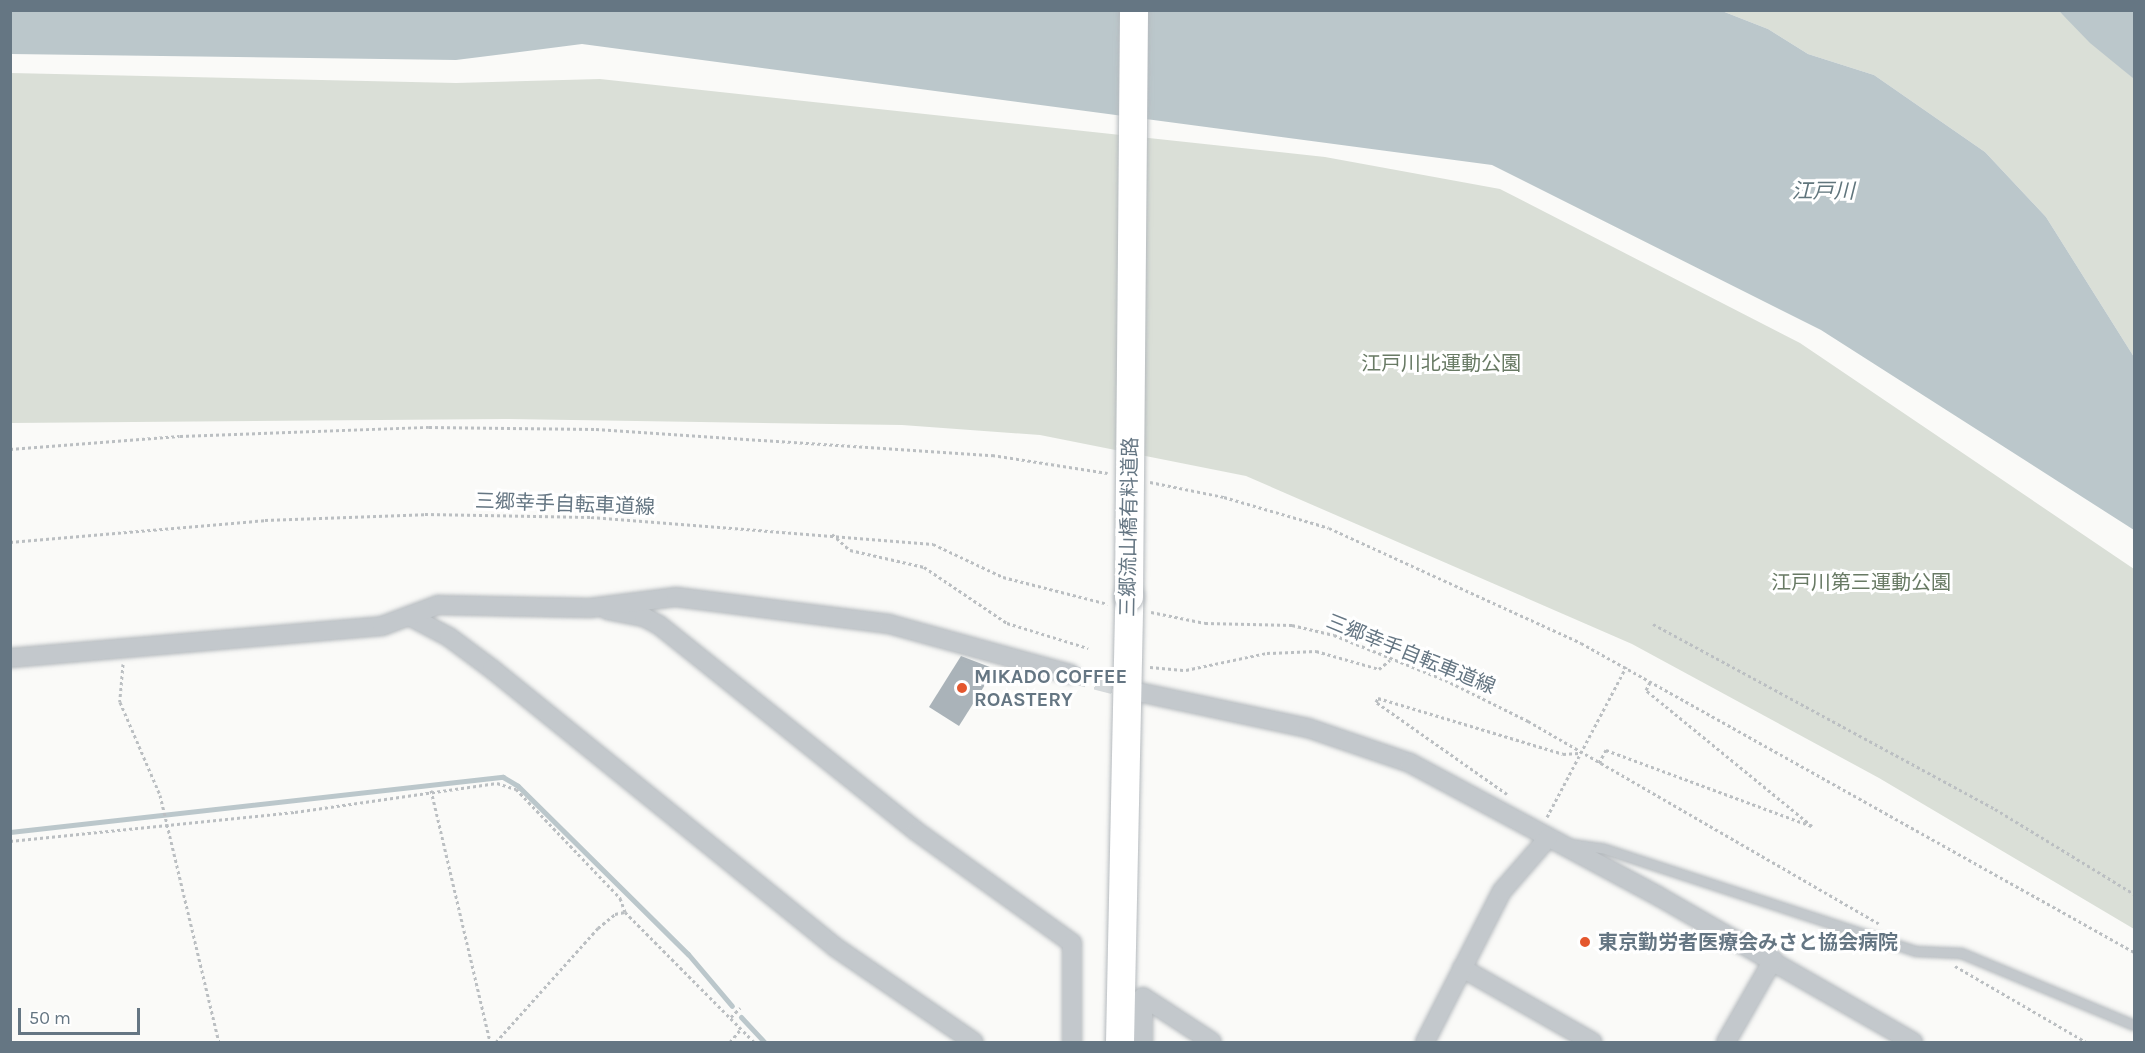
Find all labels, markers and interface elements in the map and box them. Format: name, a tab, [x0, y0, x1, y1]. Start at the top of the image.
water label: 江戸川	[1792, 178, 1854, 204]
park label: 江戸川北運動公園	[1361, 351, 1521, 375]
street label: 三郷流山橋有料道路	[1115, 437, 1143, 617]
street label: 三郷幸手自転車道線	[475, 489, 655, 519]
park label: 江戸川第三運動公園	[1771, 570, 1951, 594]
street label: 三郷幸手自転車道線	[1323, 609, 1499, 699]
place label: MIKADO COFFEE ROASTERY	[974, 664, 1127, 711]
marker: MIKADO COFFEE ROASTERY	[955, 681, 969, 695]
place label: 東京勤労者医療会みさと協会病院	[1598, 930, 1898, 954]
marker: 東京勤労者医療会みさと協会病院	[1576, 933, 1594, 951]
scale bar	[21, 996, 142, 1034]
text: 50 m	[29, 1007, 71, 1029]

